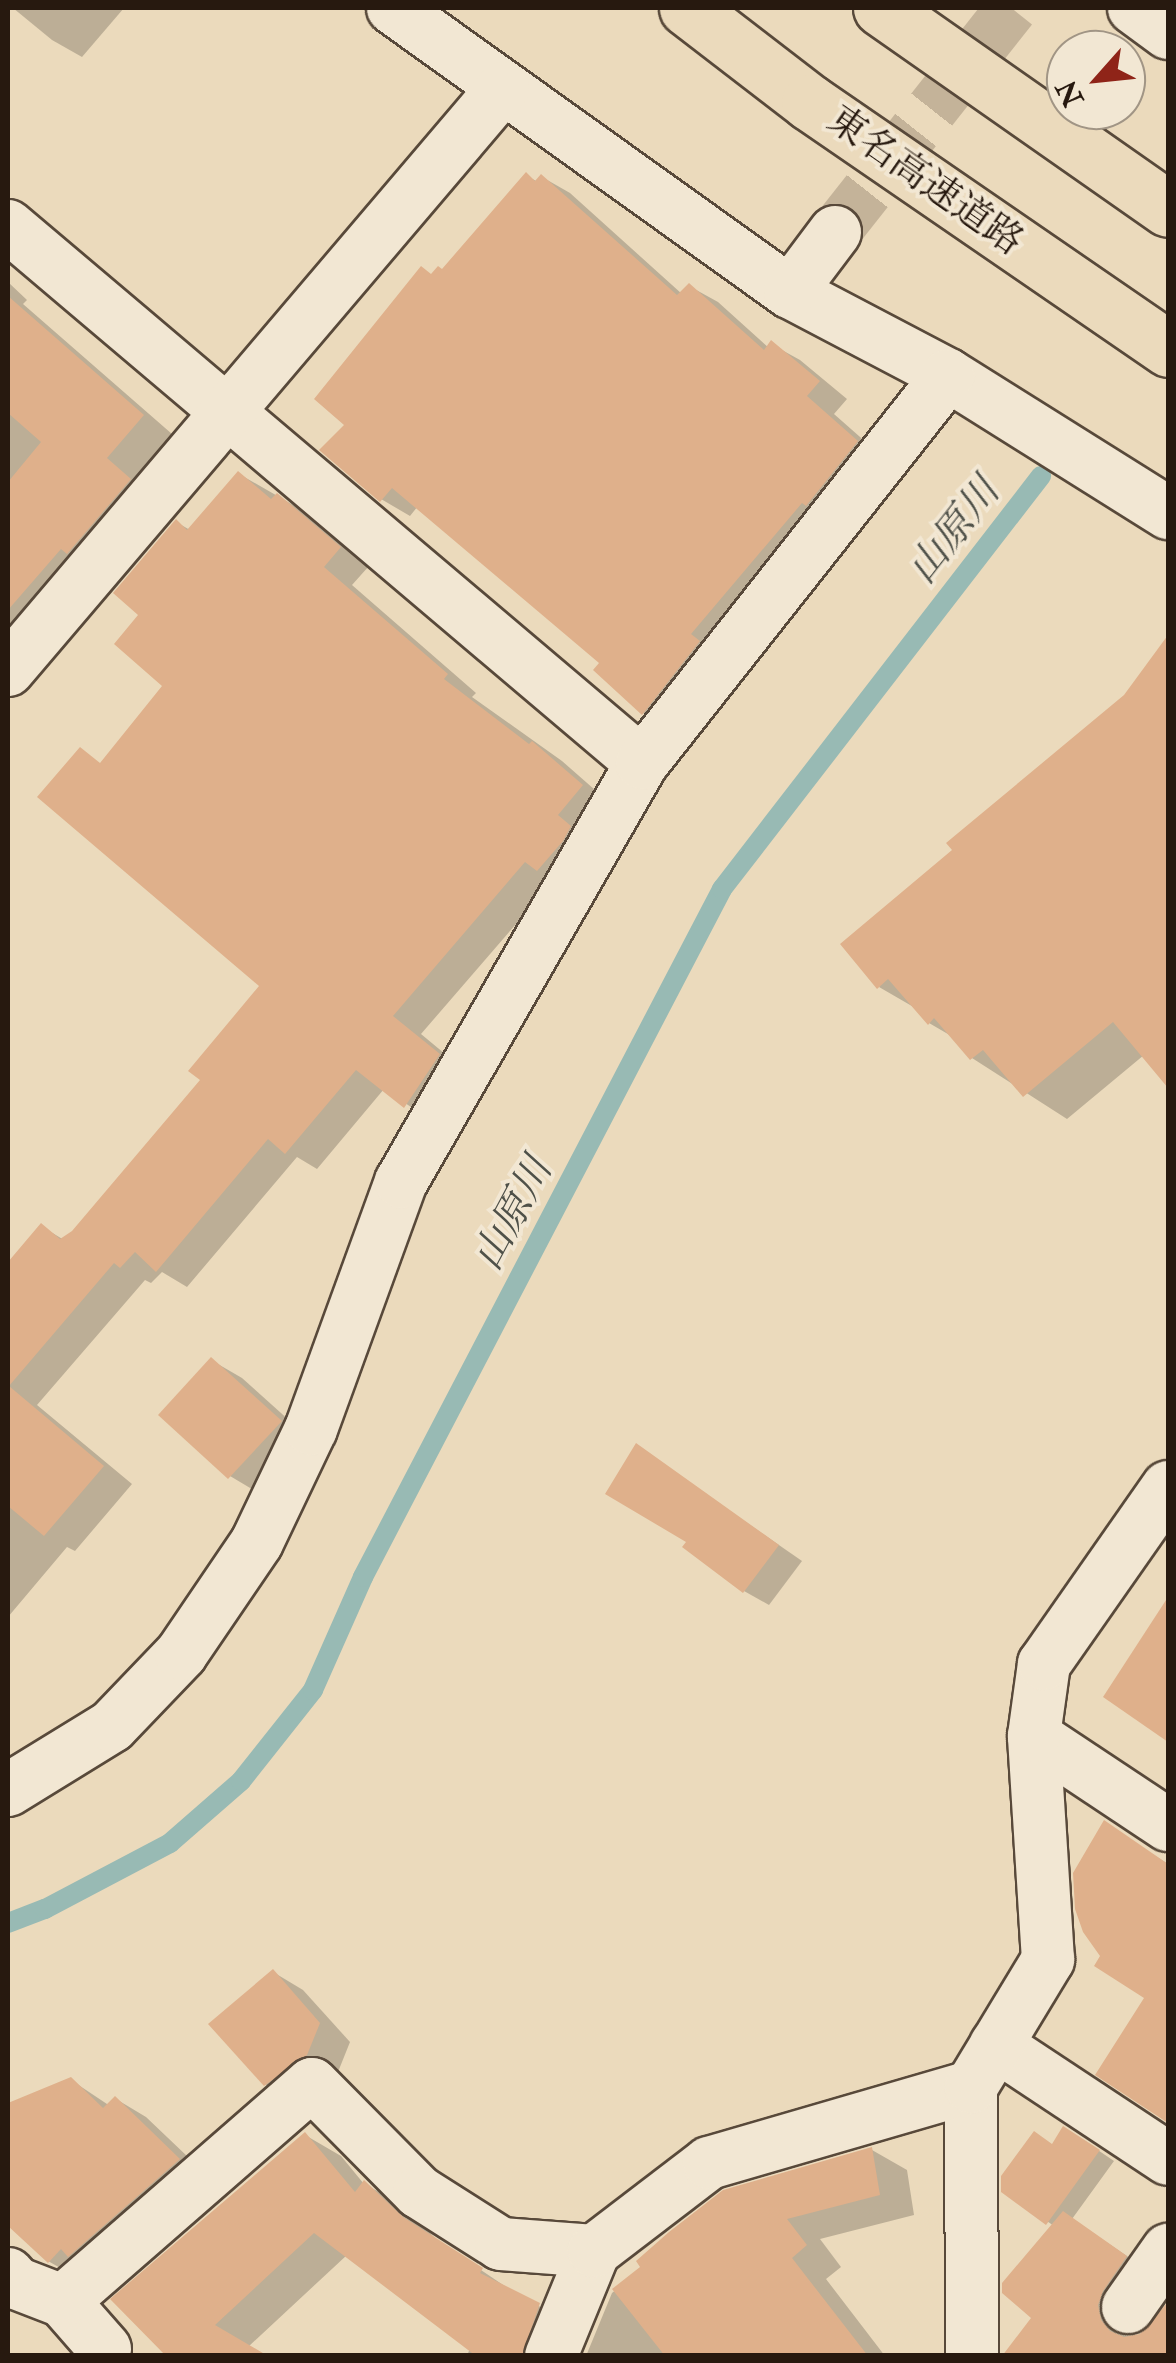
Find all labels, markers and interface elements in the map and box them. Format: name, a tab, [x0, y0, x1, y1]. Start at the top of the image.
north arrow	[1046, 30, 1146, 130]
text: N	[1049, 74, 1092, 112]
street label: 東名高速道路	[819, 97, 1031, 265]
water label: 山原川	[898, 469, 1010, 593]
water label: 山原川	[464, 1150, 562, 1278]

